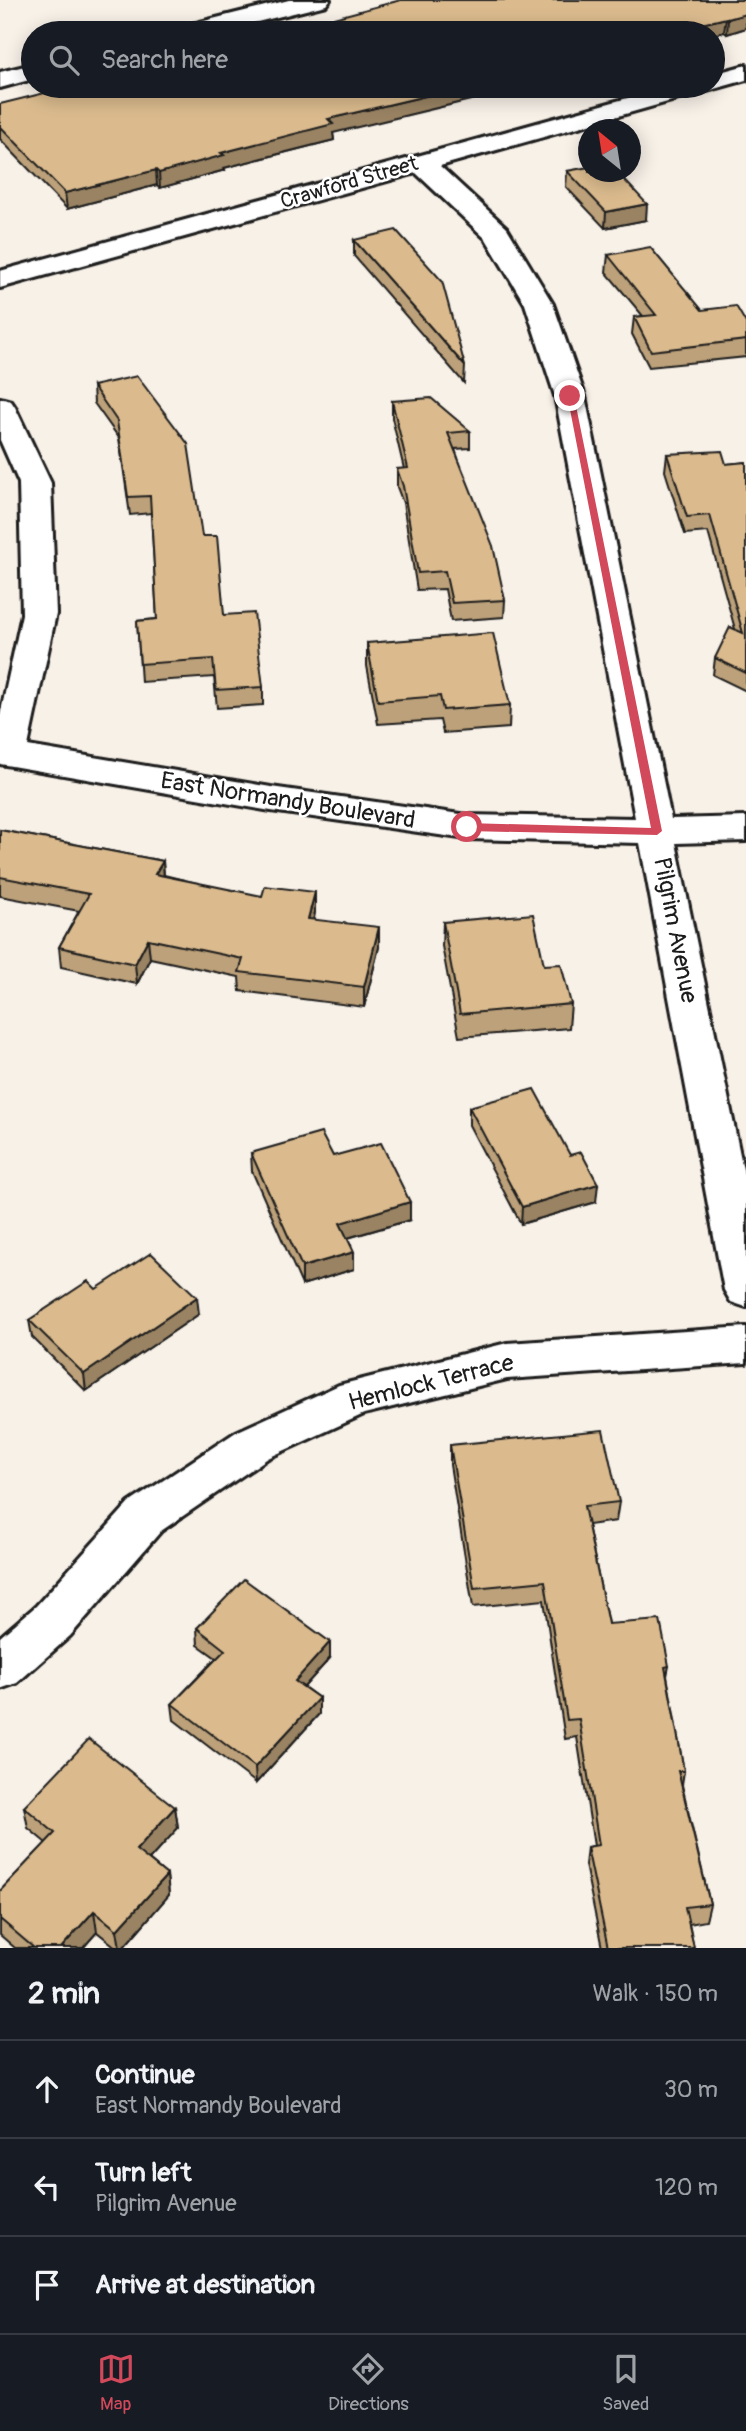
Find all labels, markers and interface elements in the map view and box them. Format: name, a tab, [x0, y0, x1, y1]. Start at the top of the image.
search box	[21, 21, 725, 98]
icon: search	[45, 41, 83, 79]
text: Search here	[101, 44, 228, 76]
north arrow	[578, 119, 641, 182]
street label: Crawford Street	[277, 150, 422, 215]
route end	[554, 380, 585, 411]
street label: East Normandy Boulevard	[159, 766, 417, 835]
route start	[451, 811, 482, 842]
street label: Pilgrim Avenue	[647, 855, 704, 1006]
street label: Hemlock Terrace	[346, 1348, 517, 1417]
text: 2 min	[28, 1975, 100, 2012]
text: Walk · 150 m	[593, 1979, 718, 2008]
text: Continue	[95, 2059, 195, 2091]
icon: ahead	[28, 2070, 66, 2108]
text: 30 m	[664, 2075, 718, 2104]
text: East Normandy Boulevard	[95, 2091, 342, 2120]
text: Turn left	[95, 2157, 191, 2189]
icon: left	[28, 2168, 66, 2206]
text: 120 m	[655, 2173, 718, 2202]
text: Pilgrim Avenue	[95, 2189, 237, 2218]
icon: arrive	[28, 2266, 66, 2304]
text: Arrive at destination	[95, 2269, 315, 2301]
tab: Map	[97, 2350, 135, 2416]
tab: Directions	[328, 2350, 409, 2416]
tab: Saved	[602, 2350, 649, 2416]

